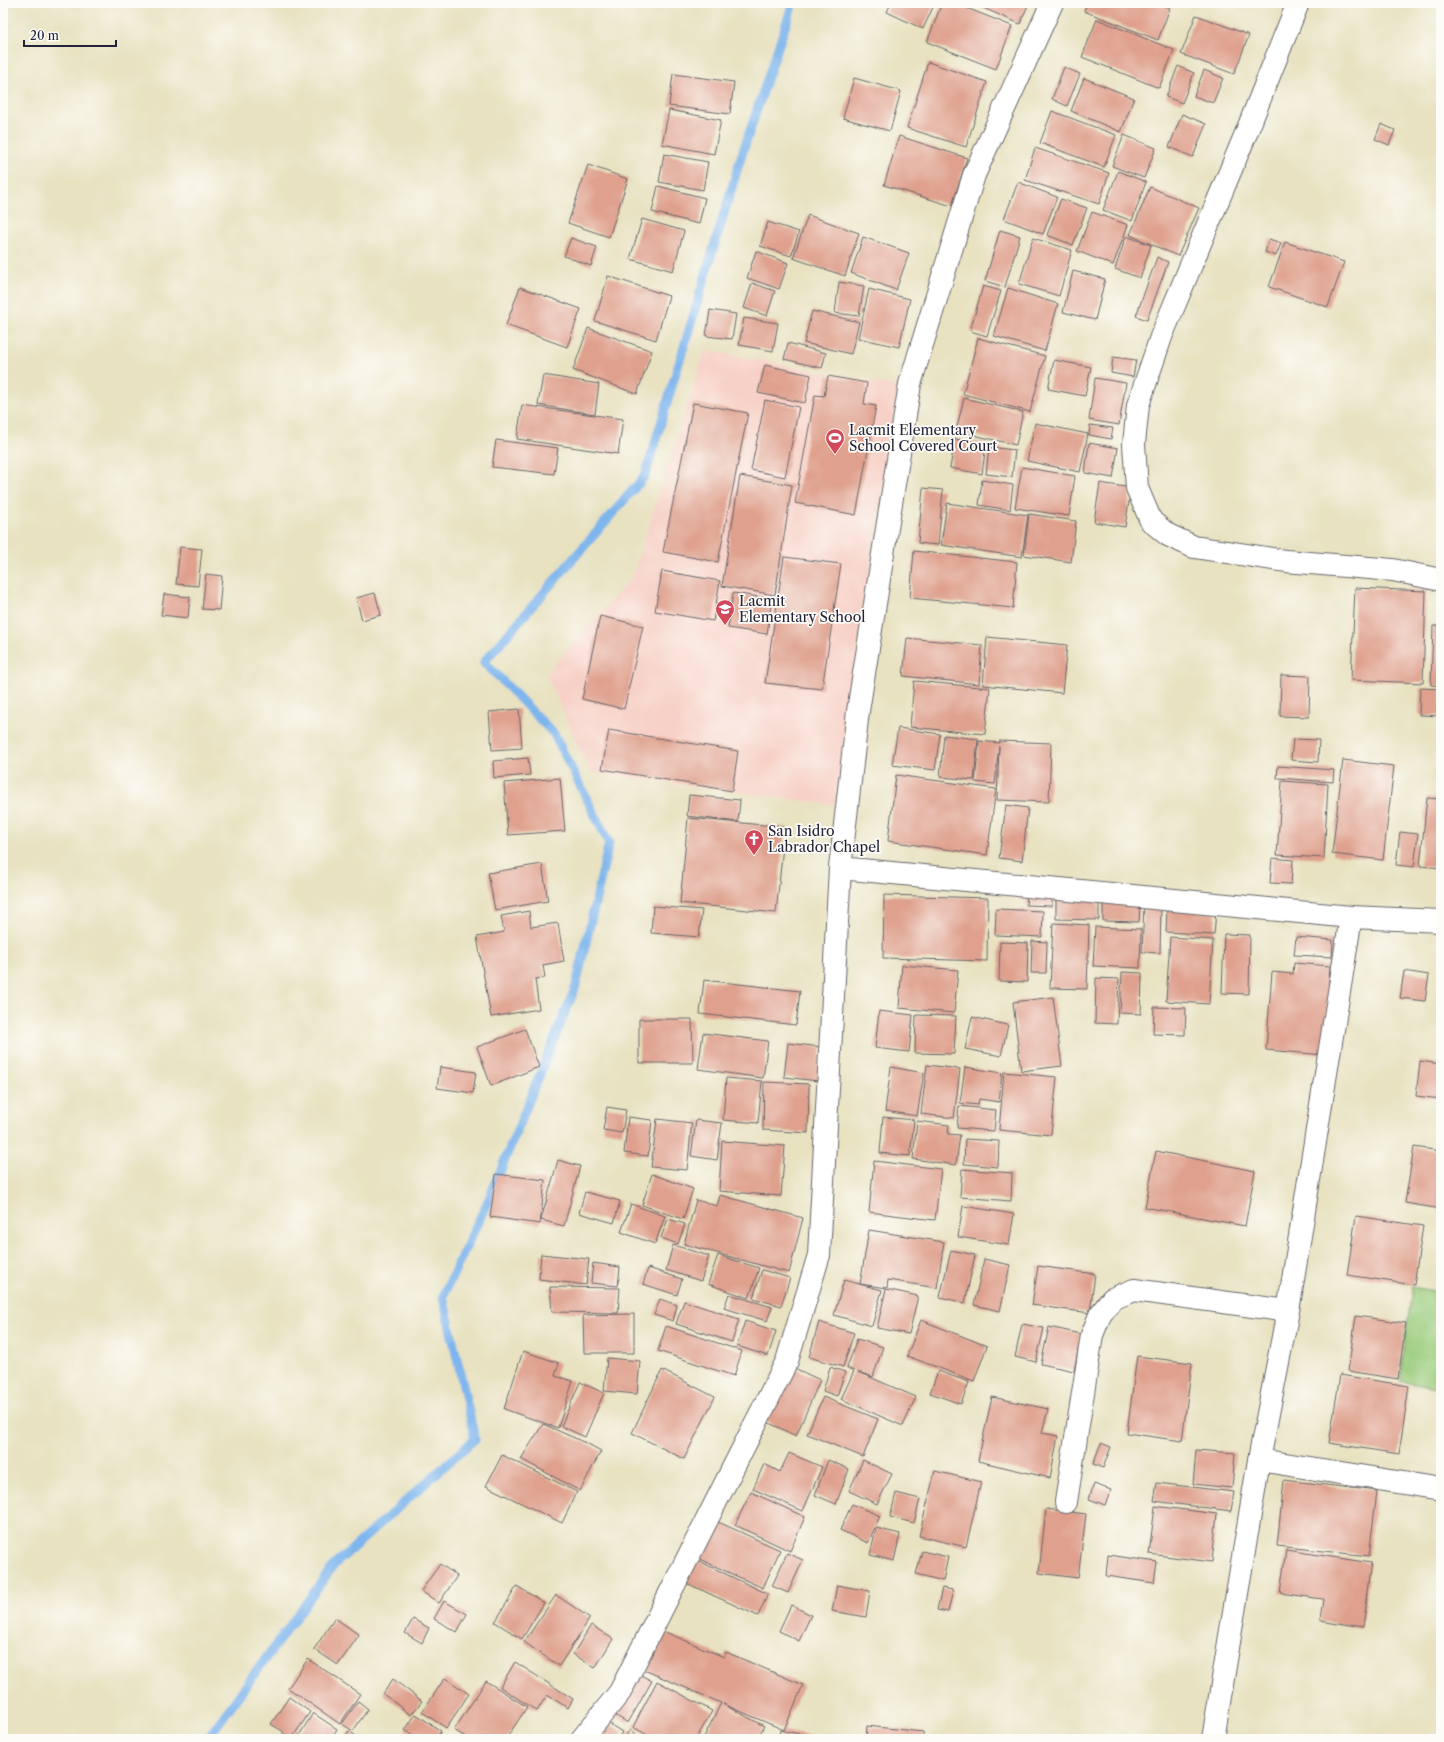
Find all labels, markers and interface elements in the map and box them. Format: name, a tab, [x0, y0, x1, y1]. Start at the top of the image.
scale bar	[24, 22, 116, 48]
text: 20 m	[30, 28, 59, 43]
place label: Lacmit Elementary School Covered Court	[849, 421, 997, 455]
sports icon: Lacmit Elementary School Covered Court	[824, 427, 846, 455]
place label: Lacmit Elementary School	[739, 592, 865, 626]
school or university icon: Lacmit Elementary School	[714, 598, 736, 626]
place label: San Isidro Labrador Chapel	[768, 822, 880, 856]
church icon: San Isidro Labrador Chapel	[743, 828, 765, 856]

